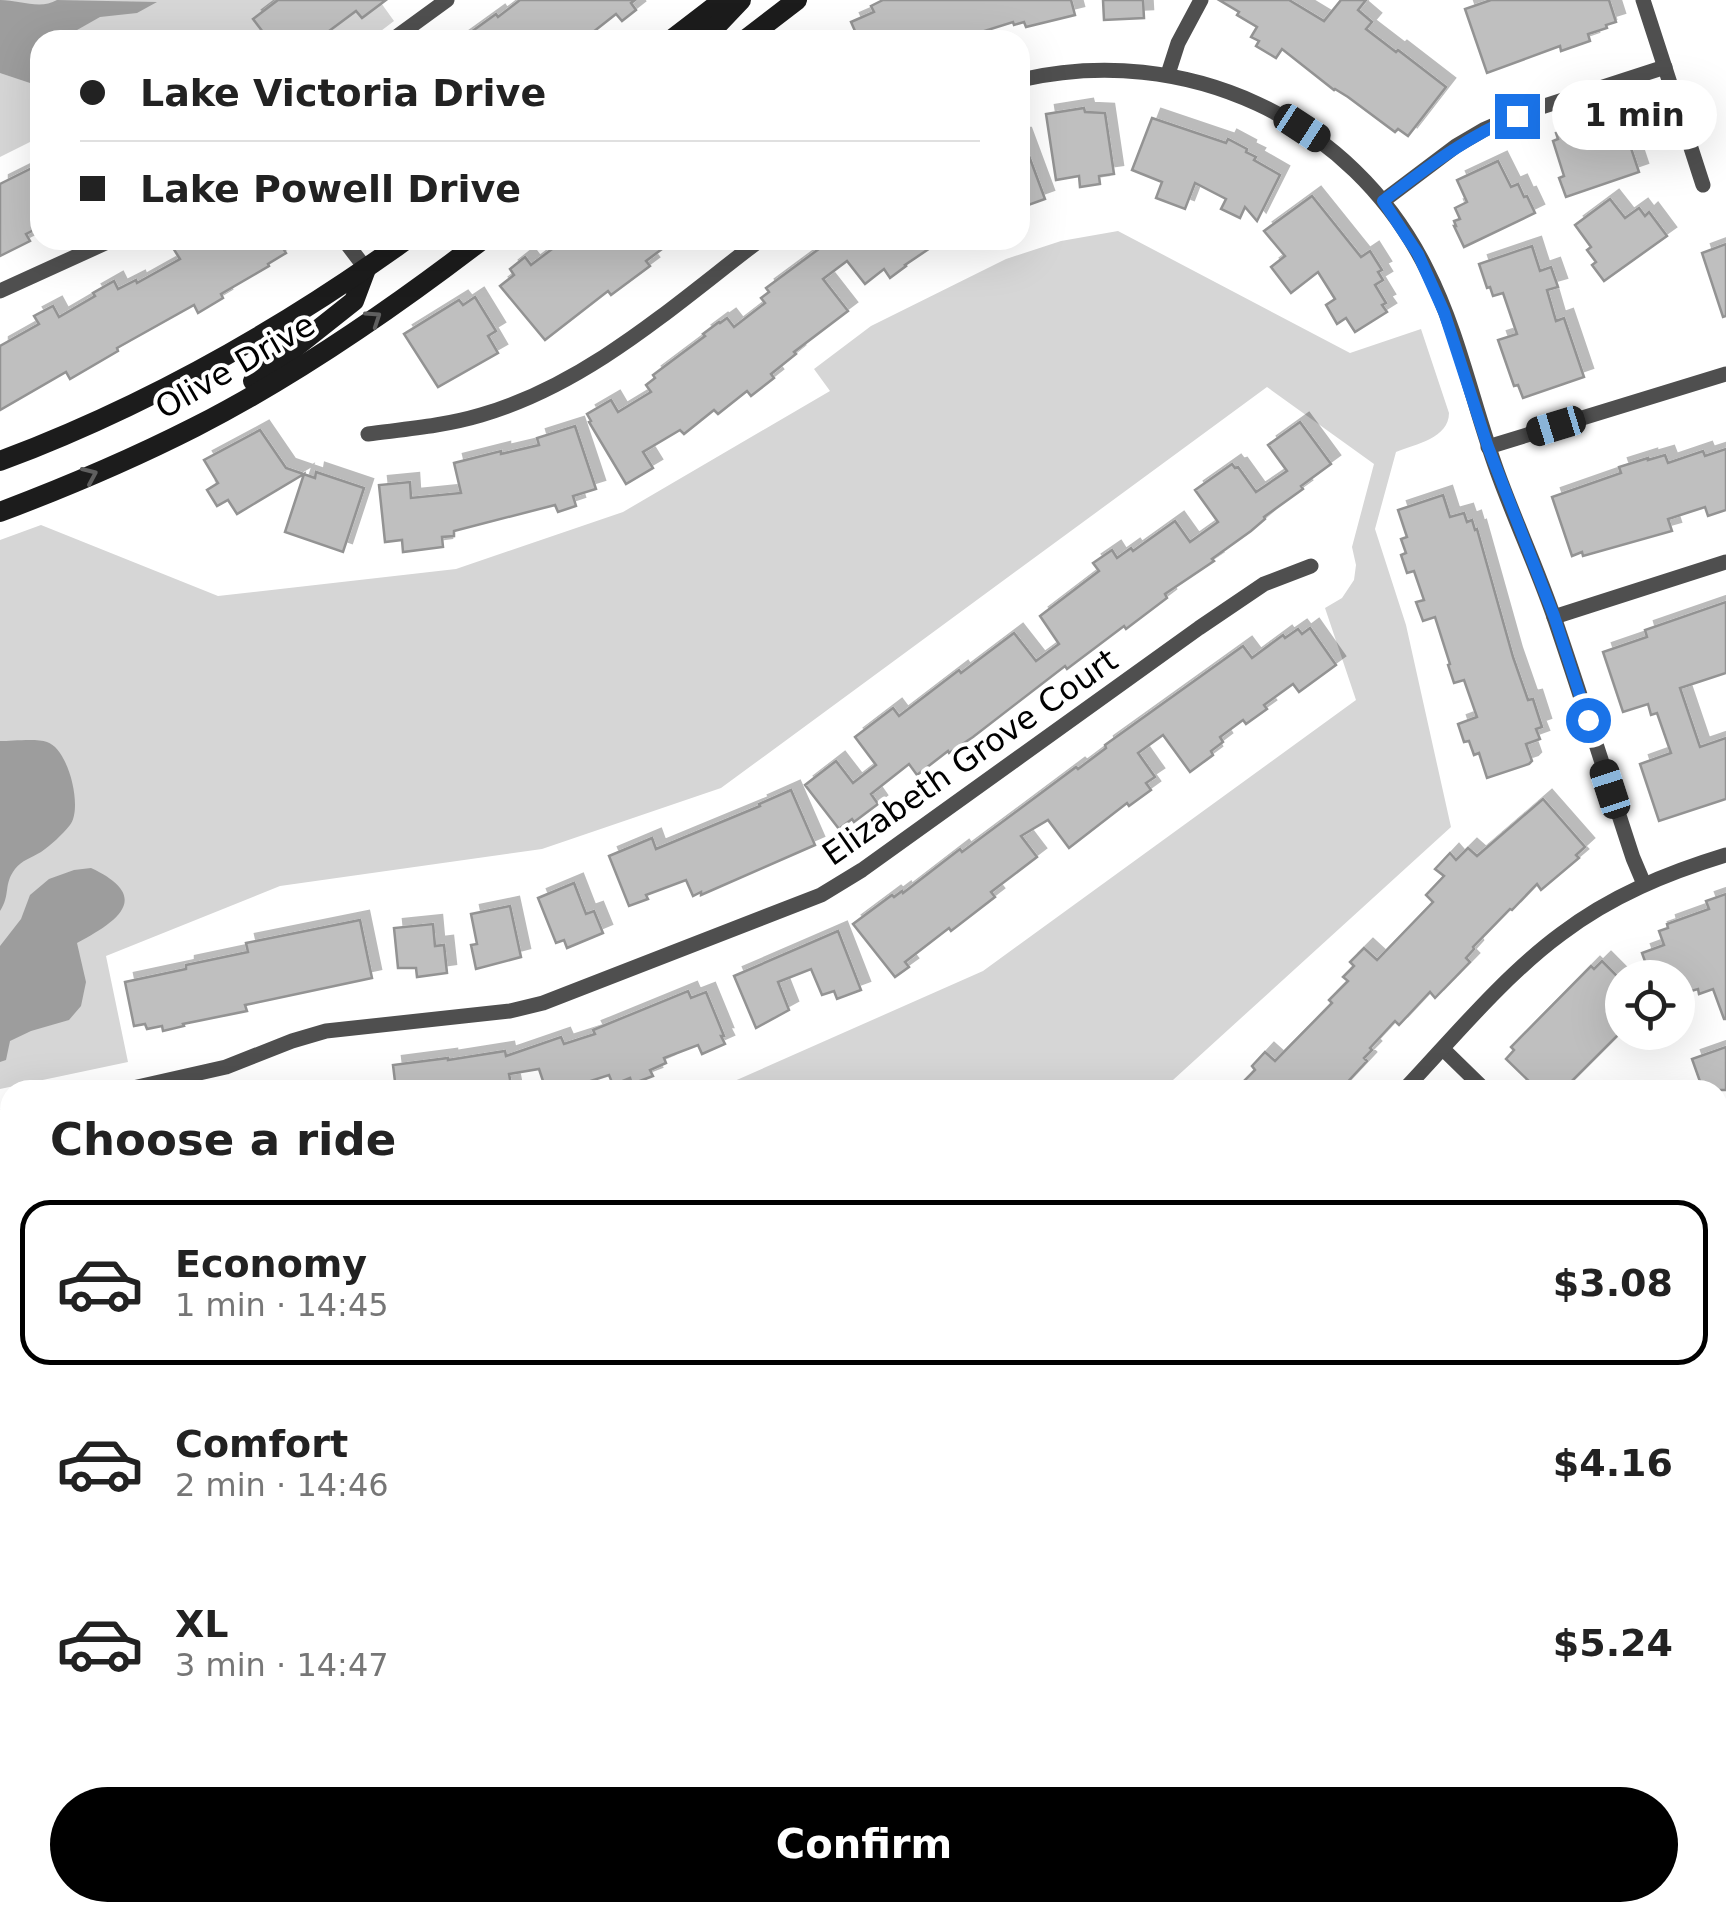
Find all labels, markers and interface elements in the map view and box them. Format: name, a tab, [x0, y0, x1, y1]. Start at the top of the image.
text: Lake Victoria Drive	[140, 71, 546, 115]
callout: 1 min	[1552, 81, 1717, 151]
route end	[1495, 94, 1540, 139]
text: 1 min	[1584, 96, 1685, 134]
car	[1269, 99, 1335, 157]
text: Lake Powell Drive	[140, 167, 521, 211]
street label: Olive Drive	[149, 305, 321, 427]
one-way arrow	[364, 312, 382, 331]
car	[1523, 403, 1589, 449]
one-way arrow	[80, 467, 98, 487]
street label: Elizabeth Grove Court	[815, 641, 1125, 873]
route start	[1566, 698, 1611, 743]
car	[1586, 756, 1634, 822]
map controls	[1605, 960, 1695, 1050]
button: locate	[1605, 960, 1695, 1050]
text: Choose a ride	[50, 1113, 396, 1166]
icon: car	[55, 1238, 145, 1328]
text: Economy	[175, 1242, 367, 1286]
text: $3.08	[1553, 1261, 1673, 1305]
text: 1 min · 14:45	[175, 1286, 389, 1324]
icon: car	[55, 1418, 145, 1508]
text: Comfort	[175, 1422, 348, 1466]
text: $4.16	[1553, 1441, 1673, 1485]
text: 2 min · 14:46	[175, 1466, 389, 1504]
icon: car	[55, 1598, 145, 1688]
text: XL	[175, 1602, 229, 1646]
text: $5.24	[1553, 1621, 1673, 1665]
text: 3 min · 14:47	[175, 1646, 389, 1684]
button: Confirm	[50, 1787, 1678, 1902]

